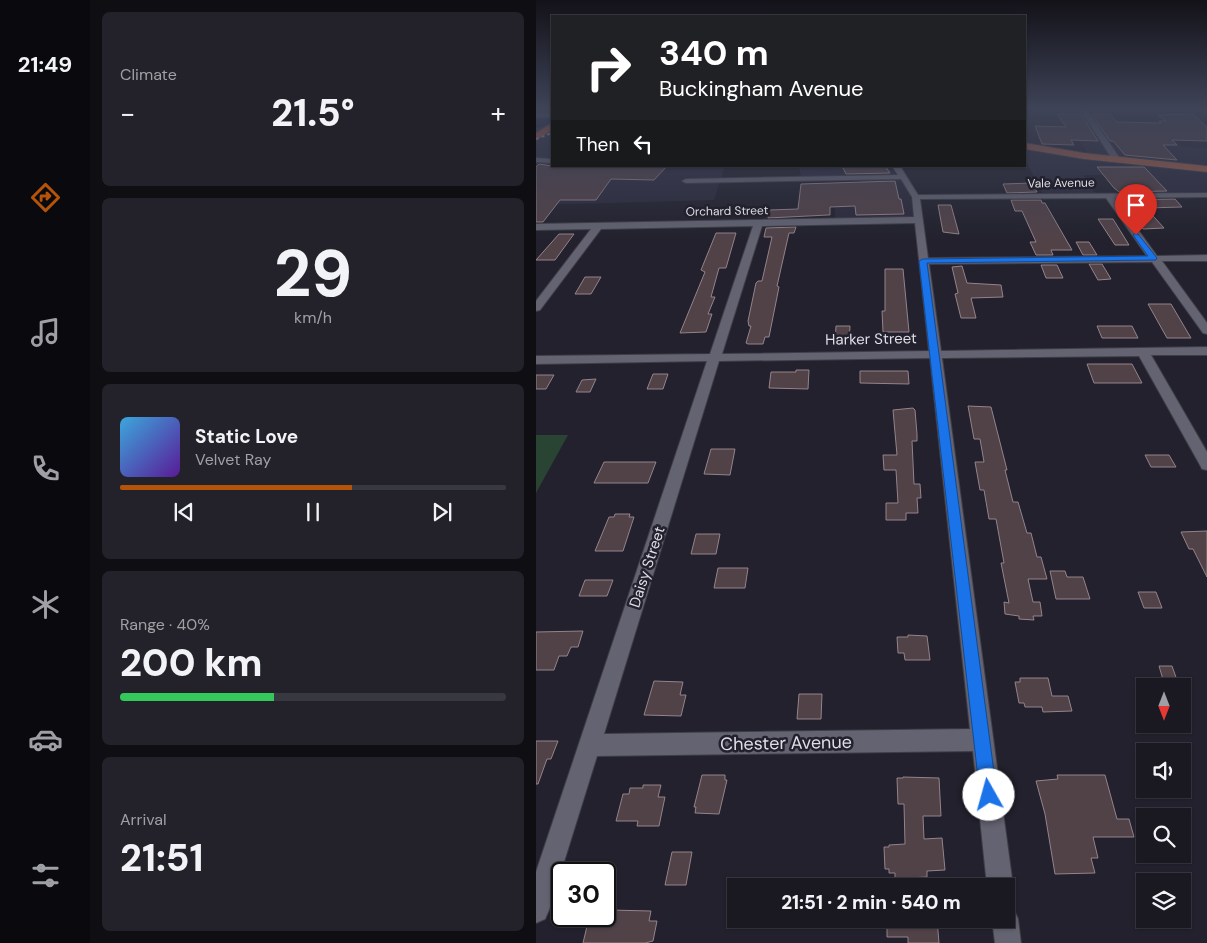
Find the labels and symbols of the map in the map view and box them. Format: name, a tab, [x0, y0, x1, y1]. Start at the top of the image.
street label: Vale Avenue	[1027, 174, 1095, 192]
pin	[1115, 184, 1157, 235]
street label: Orchard Street	[685, 202, 769, 220]
street label: Harker Street	[825, 328, 917, 350]
street label: Daisy Street	[624, 524, 670, 610]
north arrow	[1136, 678, 1191, 732]
street label: Chester Avenue	[720, 730, 852, 756]
position arrow	[962, 768, 1014, 820]
speed limit sign: 30	[551, 862, 616, 927]

